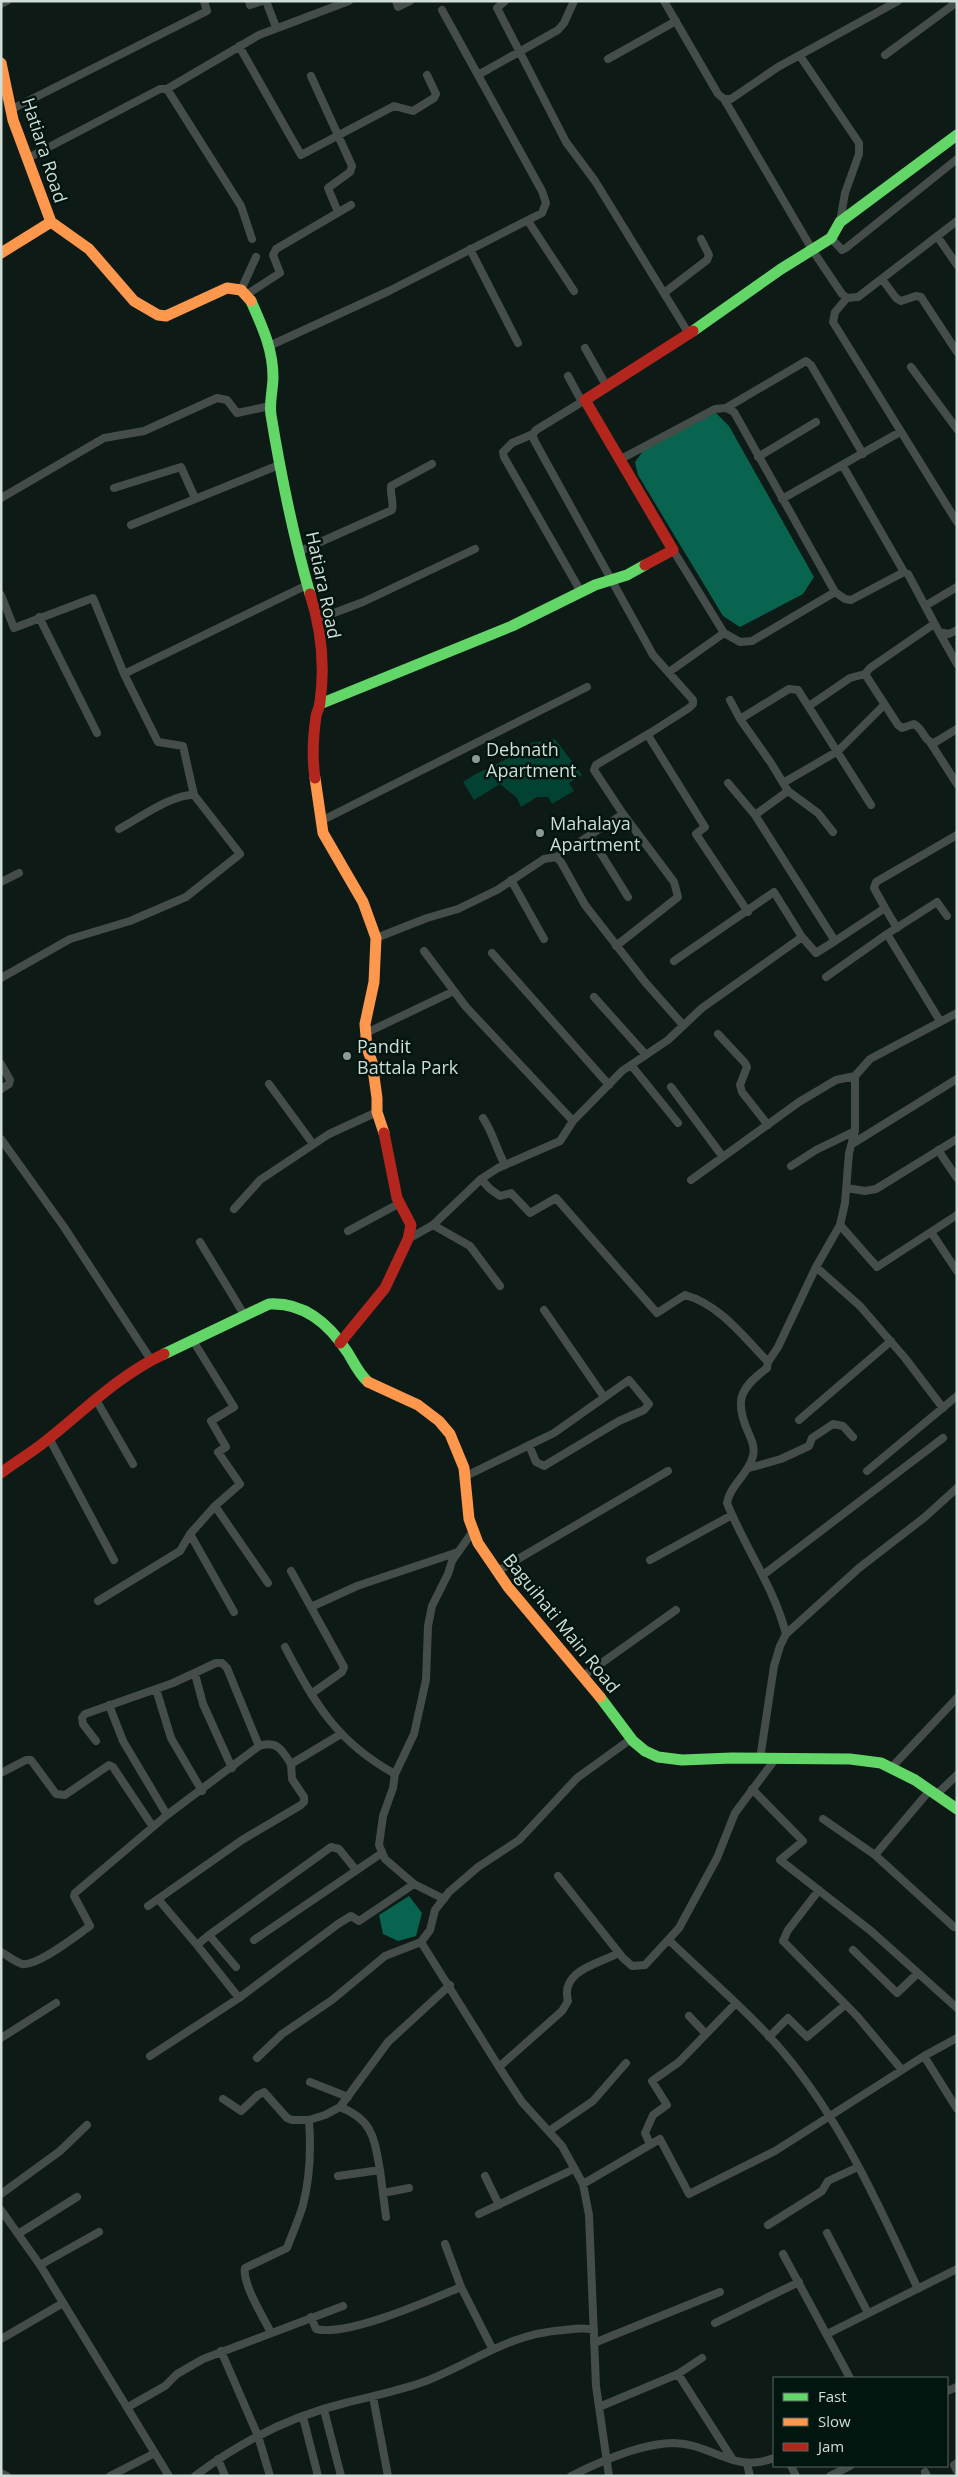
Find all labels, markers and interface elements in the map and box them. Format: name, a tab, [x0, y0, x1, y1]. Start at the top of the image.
street label: Hatiara Road	[17, 94, 73, 206]
street label: Hatiara Road	[301, 529, 347, 641]
place label: Debnath Apartment	[486, 737, 576, 782]
marker: Debnath Apartment	[470, 753, 482, 765]
place label: Mahalaya Apartment	[550, 811, 640, 856]
marker: Mahalaya Apartment	[534, 827, 546, 839]
place label: Pandit Battala Park	[357, 1034, 459, 1079]
marker: Pandit Battala Park	[341, 1050, 353, 1062]
street label: Baguihati Main Road	[498, 1548, 626, 1698]
legend	[773, 2377, 948, 2467]
text: Fast	[818, 2386, 847, 2406]
text: Slow	[818, 2411, 851, 2431]
text: Jam	[816, 2436, 844, 2456]

